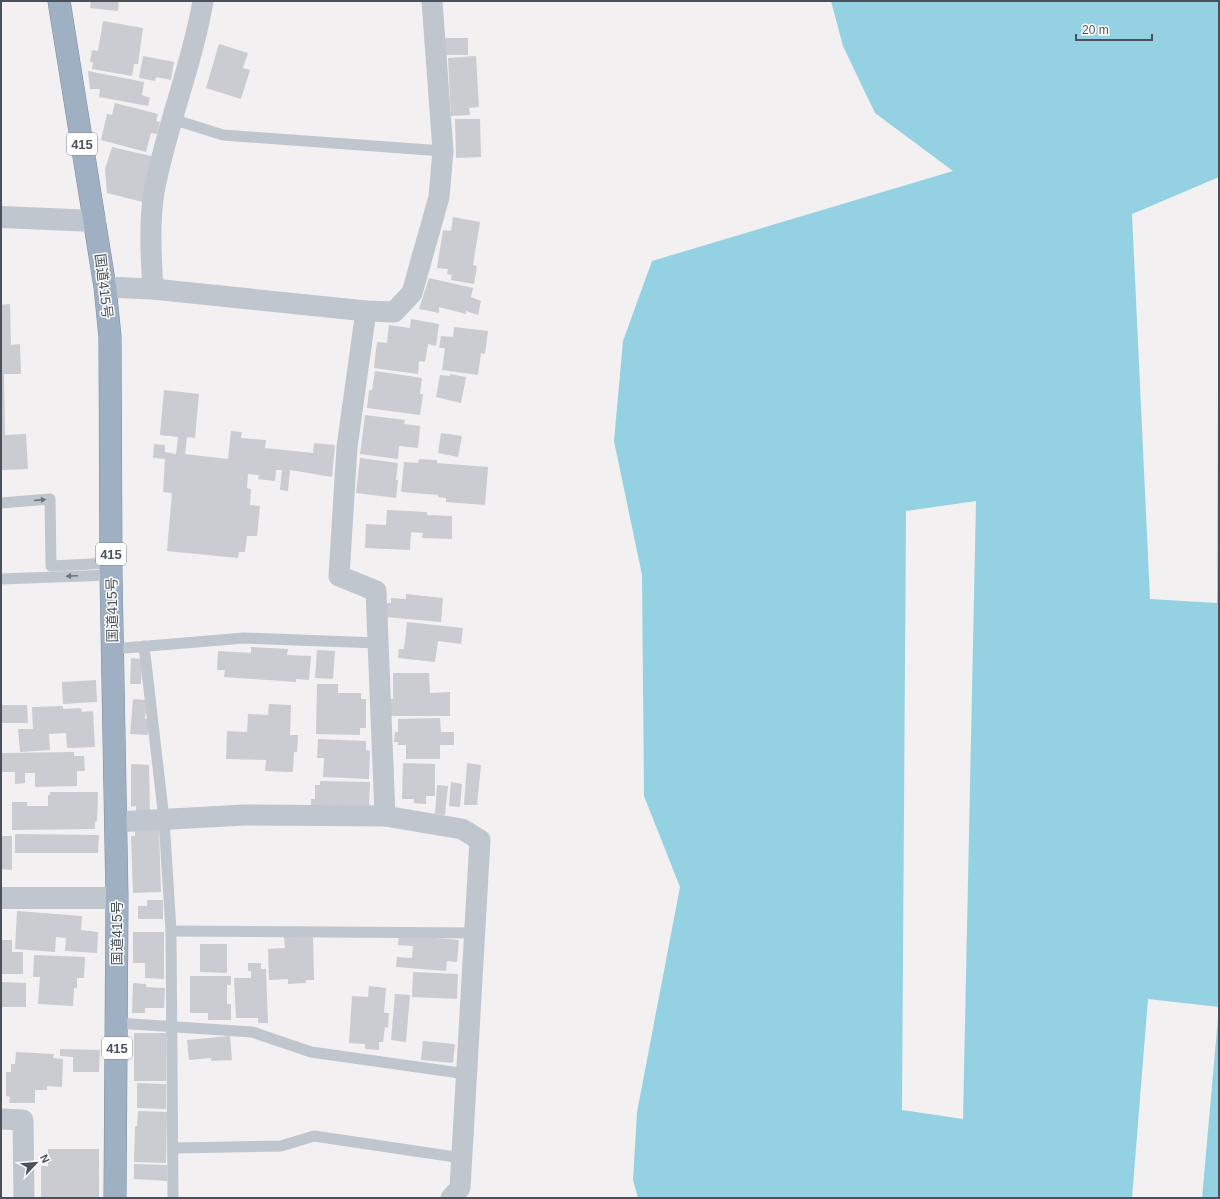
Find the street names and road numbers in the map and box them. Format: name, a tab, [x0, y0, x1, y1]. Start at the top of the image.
road number: 415	[67, 133, 97, 155]
street label: 国道415号	[92, 253, 116, 319]
road number: 415	[96, 543, 126, 565]
street label: 国道415号	[103, 577, 121, 643]
street label: 国道415号	[109, 900, 125, 966]
road number: 415	[102, 1037, 132, 1059]

